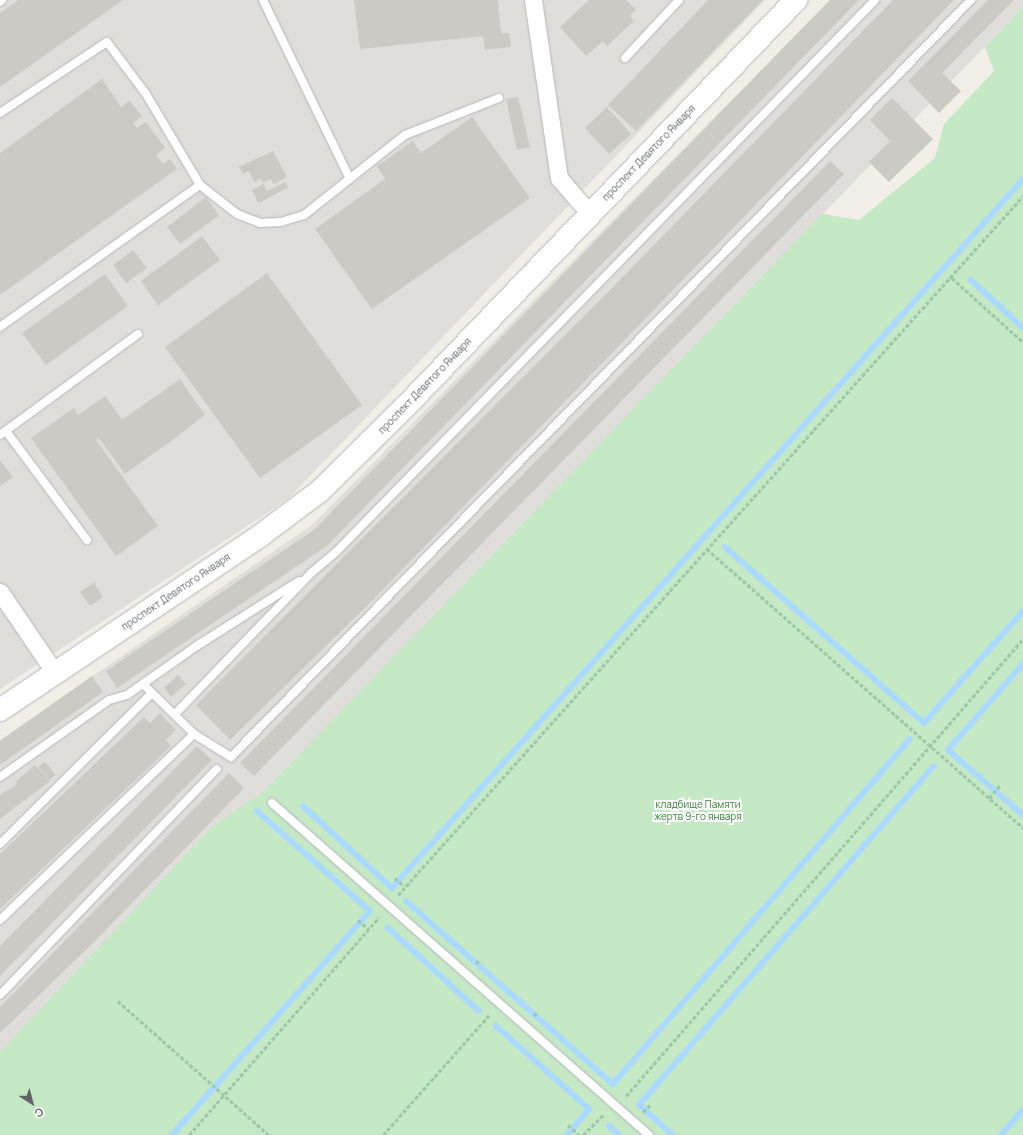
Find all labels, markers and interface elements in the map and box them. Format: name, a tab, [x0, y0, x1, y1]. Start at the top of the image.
street label: проспект Девятого Января	[600, 103, 698, 203]
street label: проспект Девятого Января	[376, 336, 474, 436]
street label: проспект Девятого Января	[119, 551, 233, 633]
park label: кладбище Памяти жертв 9-го января	[654, 798, 742, 822]
north arrow	[12, 1083, 52, 1123]
text: С	[32, 1105, 47, 1122]

